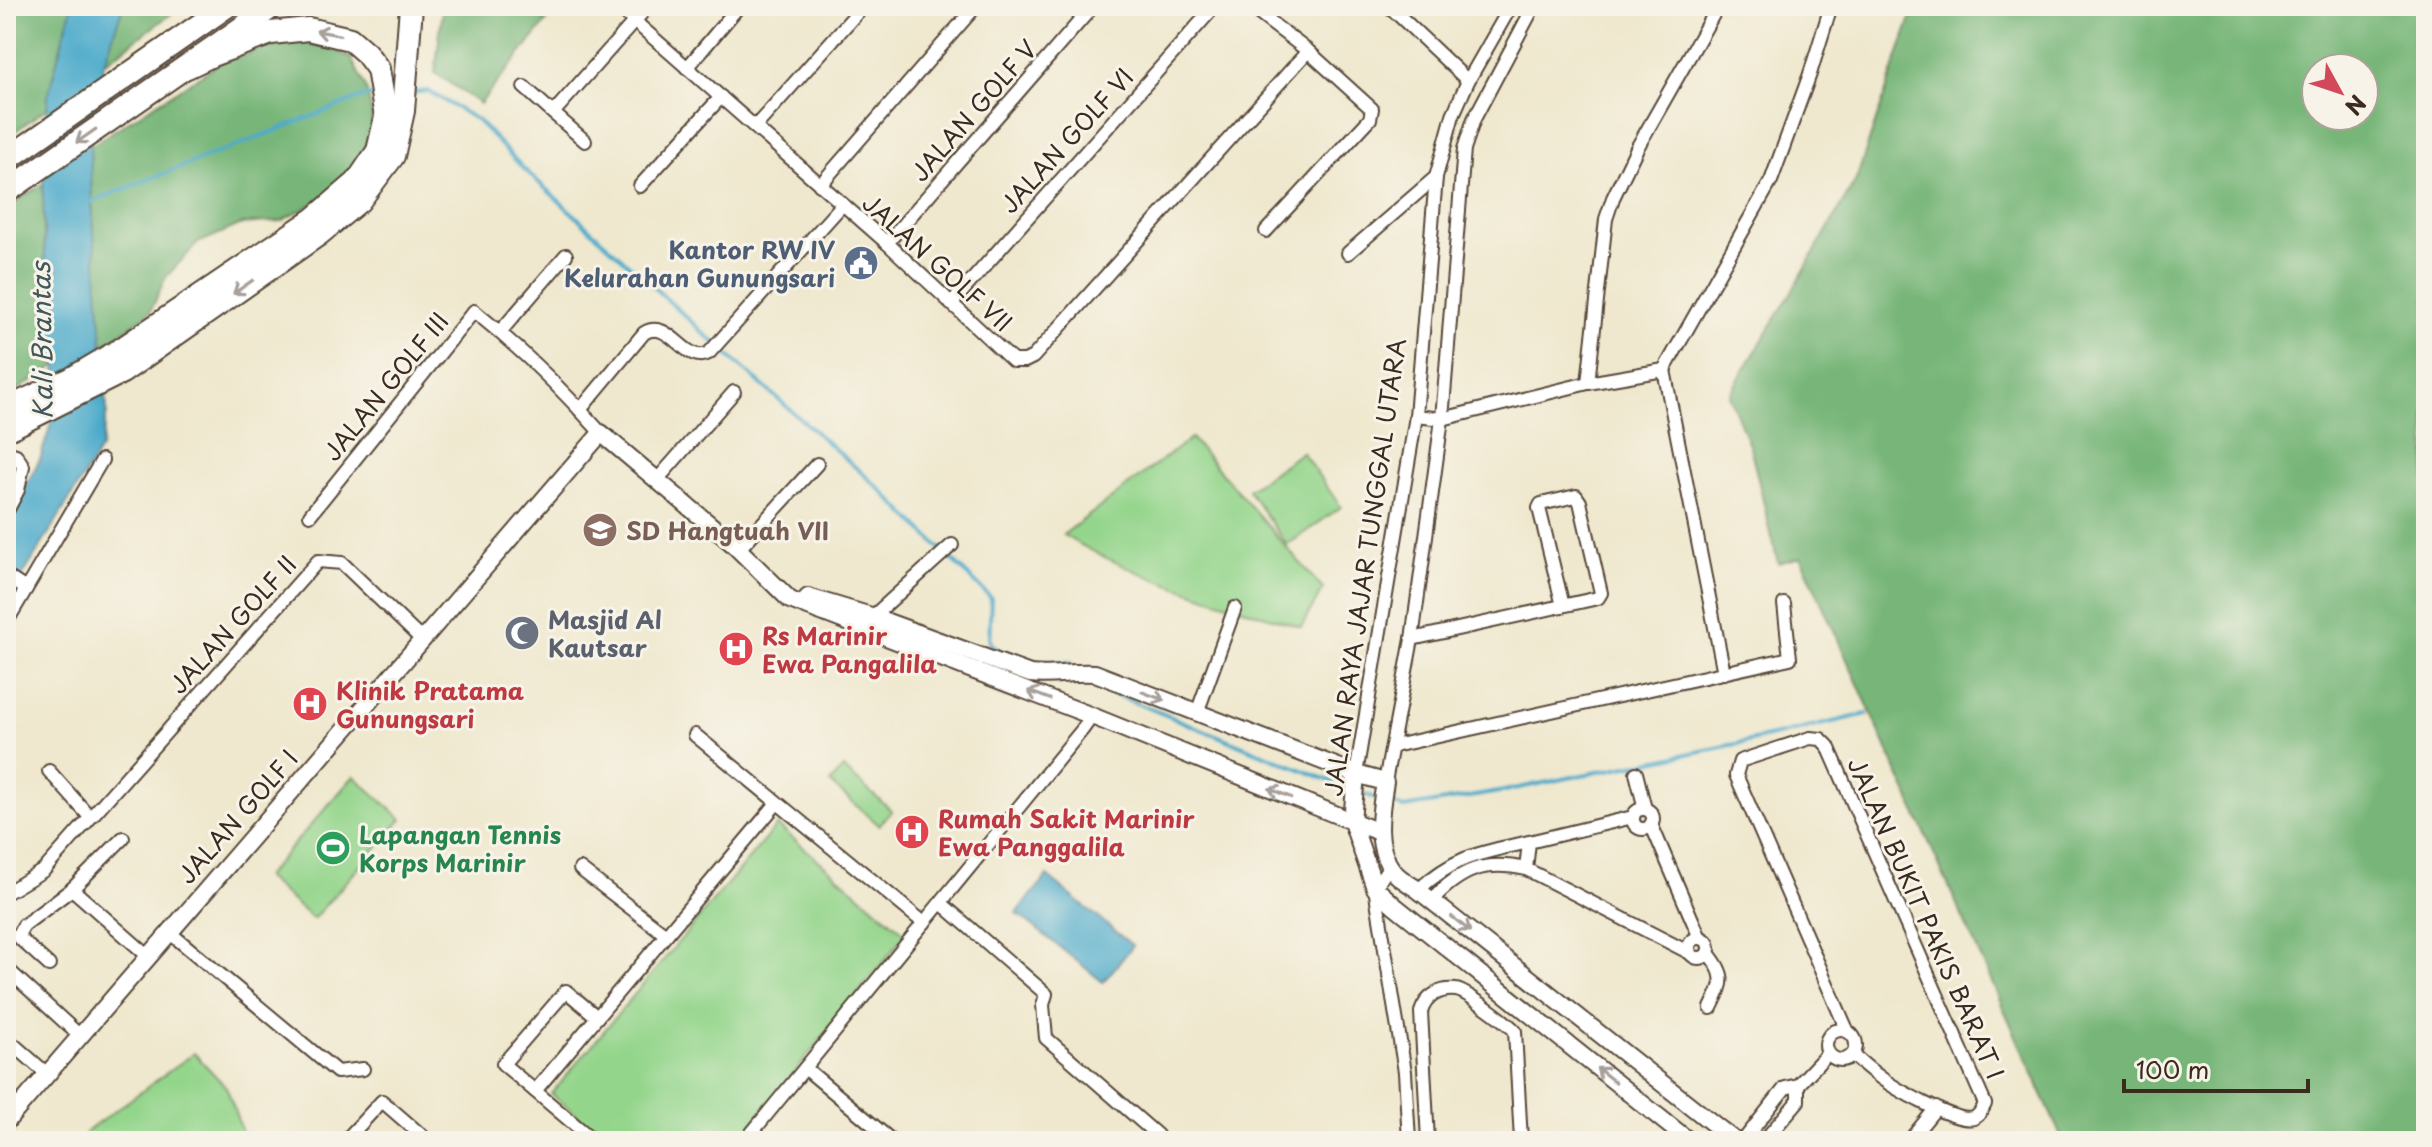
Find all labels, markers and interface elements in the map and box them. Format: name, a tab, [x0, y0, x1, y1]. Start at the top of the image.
one-way arrow	[316, 25, 341, 40]
street label: JALAN GOLF V	[901, 31, 1045, 189]
north arrow	[2300, 52, 2380, 132]
street label: JALAN GOLF VI	[991, 59, 1141, 221]
text: N	[2338, 89, 2375, 123]
one-way arrow	[76, 128, 98, 145]
street label: JALAN GOLF VII	[855, 185, 1021, 339]
place label: Kantor RW IV Kelurahan Gunungsari	[564, 231, 836, 295]
public building icon: Kantor RW IV Kelurahan Gunungsari	[842, 244, 880, 282]
water label: Kali Brantas	[20, 259, 62, 420]
one-way arrow	[233, 279, 255, 295]
street label: JALAN GOLF III	[314, 304, 456, 468]
street label: JALAN RAYA JAJAR TUNGGAL UTARA	[1314, 336, 1414, 798]
school or university icon: SD Hangtuah VII	[581, 511, 619, 549]
place label: SD Hangtuah VII	[626, 512, 829, 548]
street label: JALAN GOLF II	[160, 547, 304, 701]
place label: Masjid Al Kautsar	[548, 601, 662, 665]
mosque icon: Masjid Al Kautsar	[503, 614, 541, 652]
place label: Rs Marinir Ewa Pangalila	[762, 617, 937, 681]
hospital icon: Rs Marinir Ewa Pangalila	[717, 630, 755, 668]
place label: Klinik Pratama Gunungsari	[336, 672, 525, 736]
hospital icon: Klinik Pratama Gunungsari	[291, 685, 329, 723]
one-way arrow	[1027, 687, 1051, 701]
one-way arrow	[1140, 690, 1165, 704]
street label: JALAN GOLF I	[168, 741, 306, 891]
street label: JALAN BUKIT PAKIS BARAT I	[1840, 751, 2014, 1085]
one-way arrow	[1268, 784, 1293, 799]
place label: Rumah Sakit Marinir Ewa Panggalila	[938, 800, 1195, 864]
hospital icon: Rumah Sakit Marinir Ewa Panggalila	[893, 813, 931, 851]
place label: Lapangan Tennis Korps Marinir	[359, 816, 561, 880]
sports icon: Lapangan Tennis Korps Marinir	[314, 829, 352, 867]
one-way arrow	[1450, 915, 1471, 933]
scale bar	[2124, 1043, 2308, 1093]
text: 100 m	[2136, 1051, 2209, 1087]
one-way arrow	[1596, 1066, 1617, 1084]

